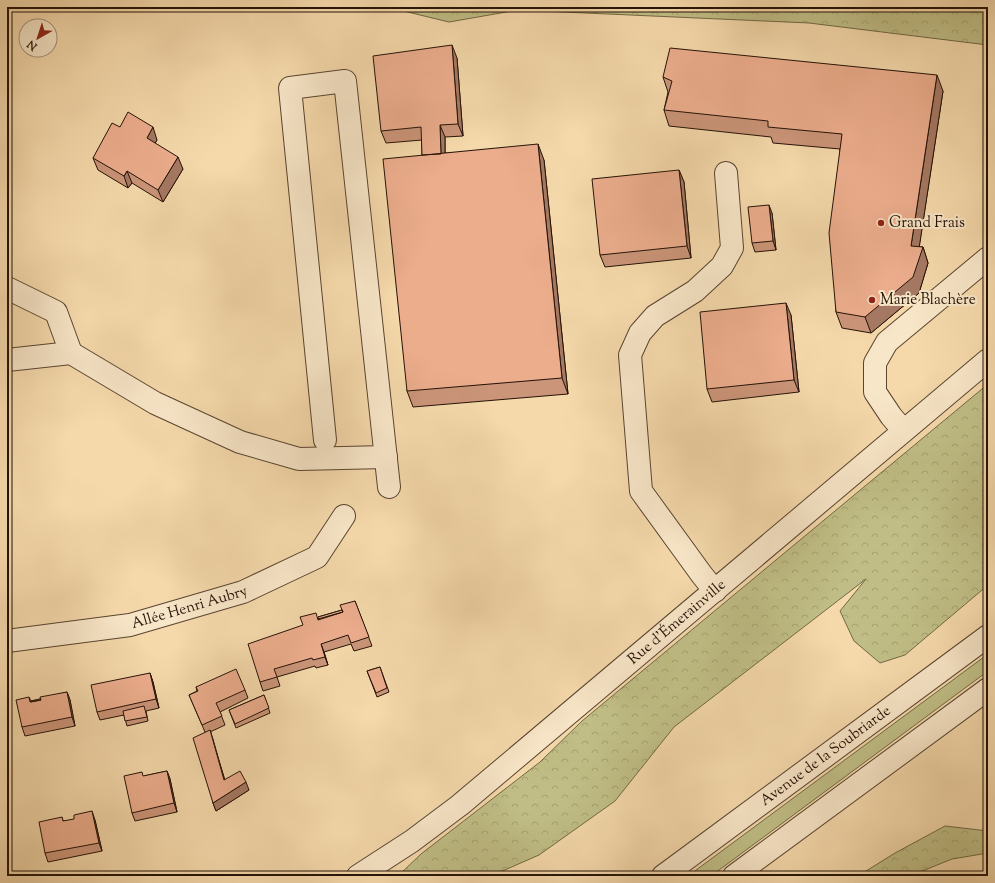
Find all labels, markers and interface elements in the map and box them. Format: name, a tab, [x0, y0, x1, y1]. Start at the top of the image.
north arrow	[18, 18, 58, 58]
text: N	[24, 36, 42, 55]
place label: Grand Frais	[889, 213, 965, 234]
marker: Grand Frais	[876, 218, 886, 228]
place label: Marie Blachère	[880, 290, 976, 311]
marker: Marie Blachère	[867, 295, 877, 305]
street label: Rue d'Émerainville	[623, 575, 730, 670]
street label: Allée Henri Aubry	[129, 581, 252, 635]
street label: Avenue de la Soubriarde	[756, 701, 895, 811]

